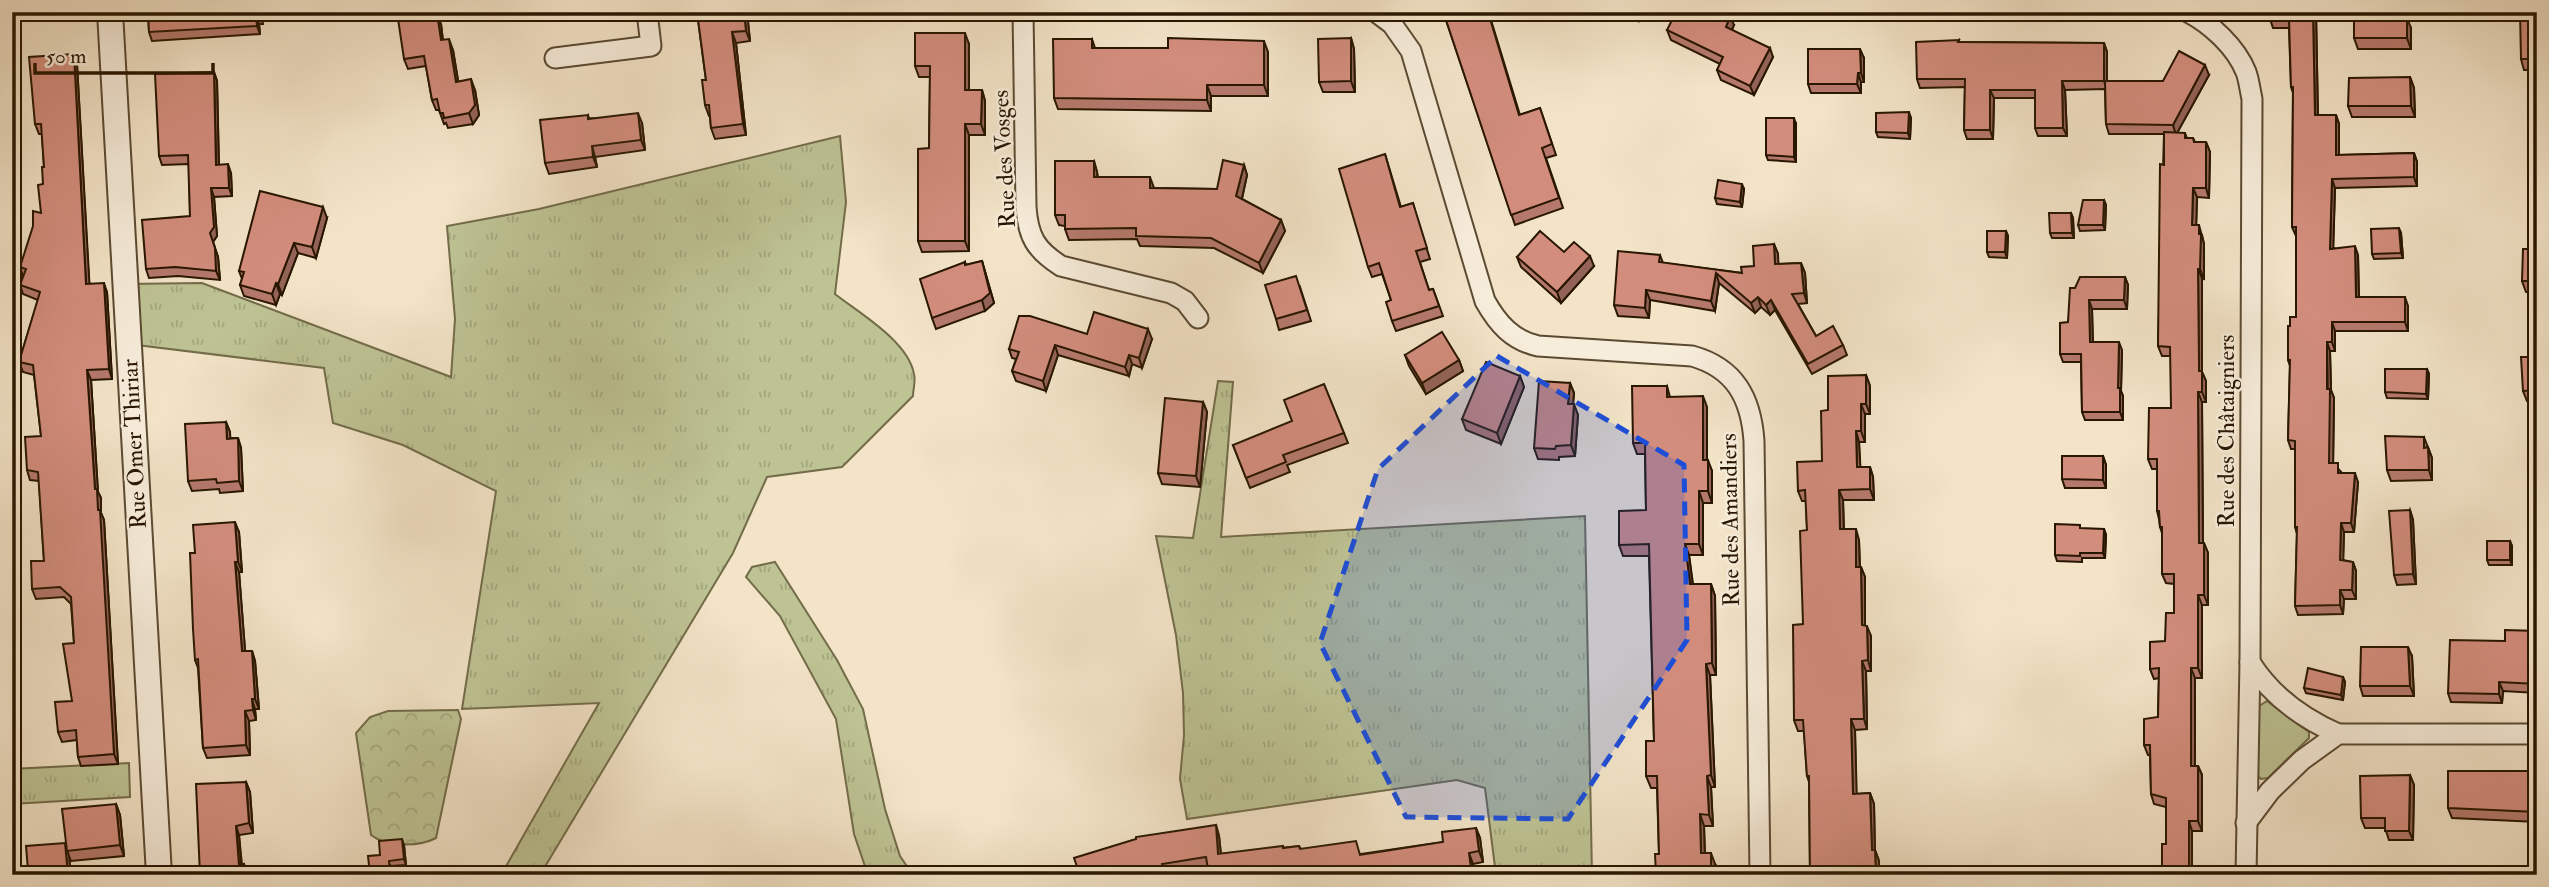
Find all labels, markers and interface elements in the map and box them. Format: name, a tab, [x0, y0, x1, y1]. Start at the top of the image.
scale bar	[35, 32, 214, 76]
text: 50 m	[46, 43, 87, 70]
street label: Rue des Vosges	[986, 89, 1022, 229]
street label: Rue des Châtaigniers	[2212, 334, 2241, 527]
street label: Rue Omer Thiriar	[115, 358, 153, 530]
street label: Rue des Amandiers	[1714, 433, 1746, 607]

